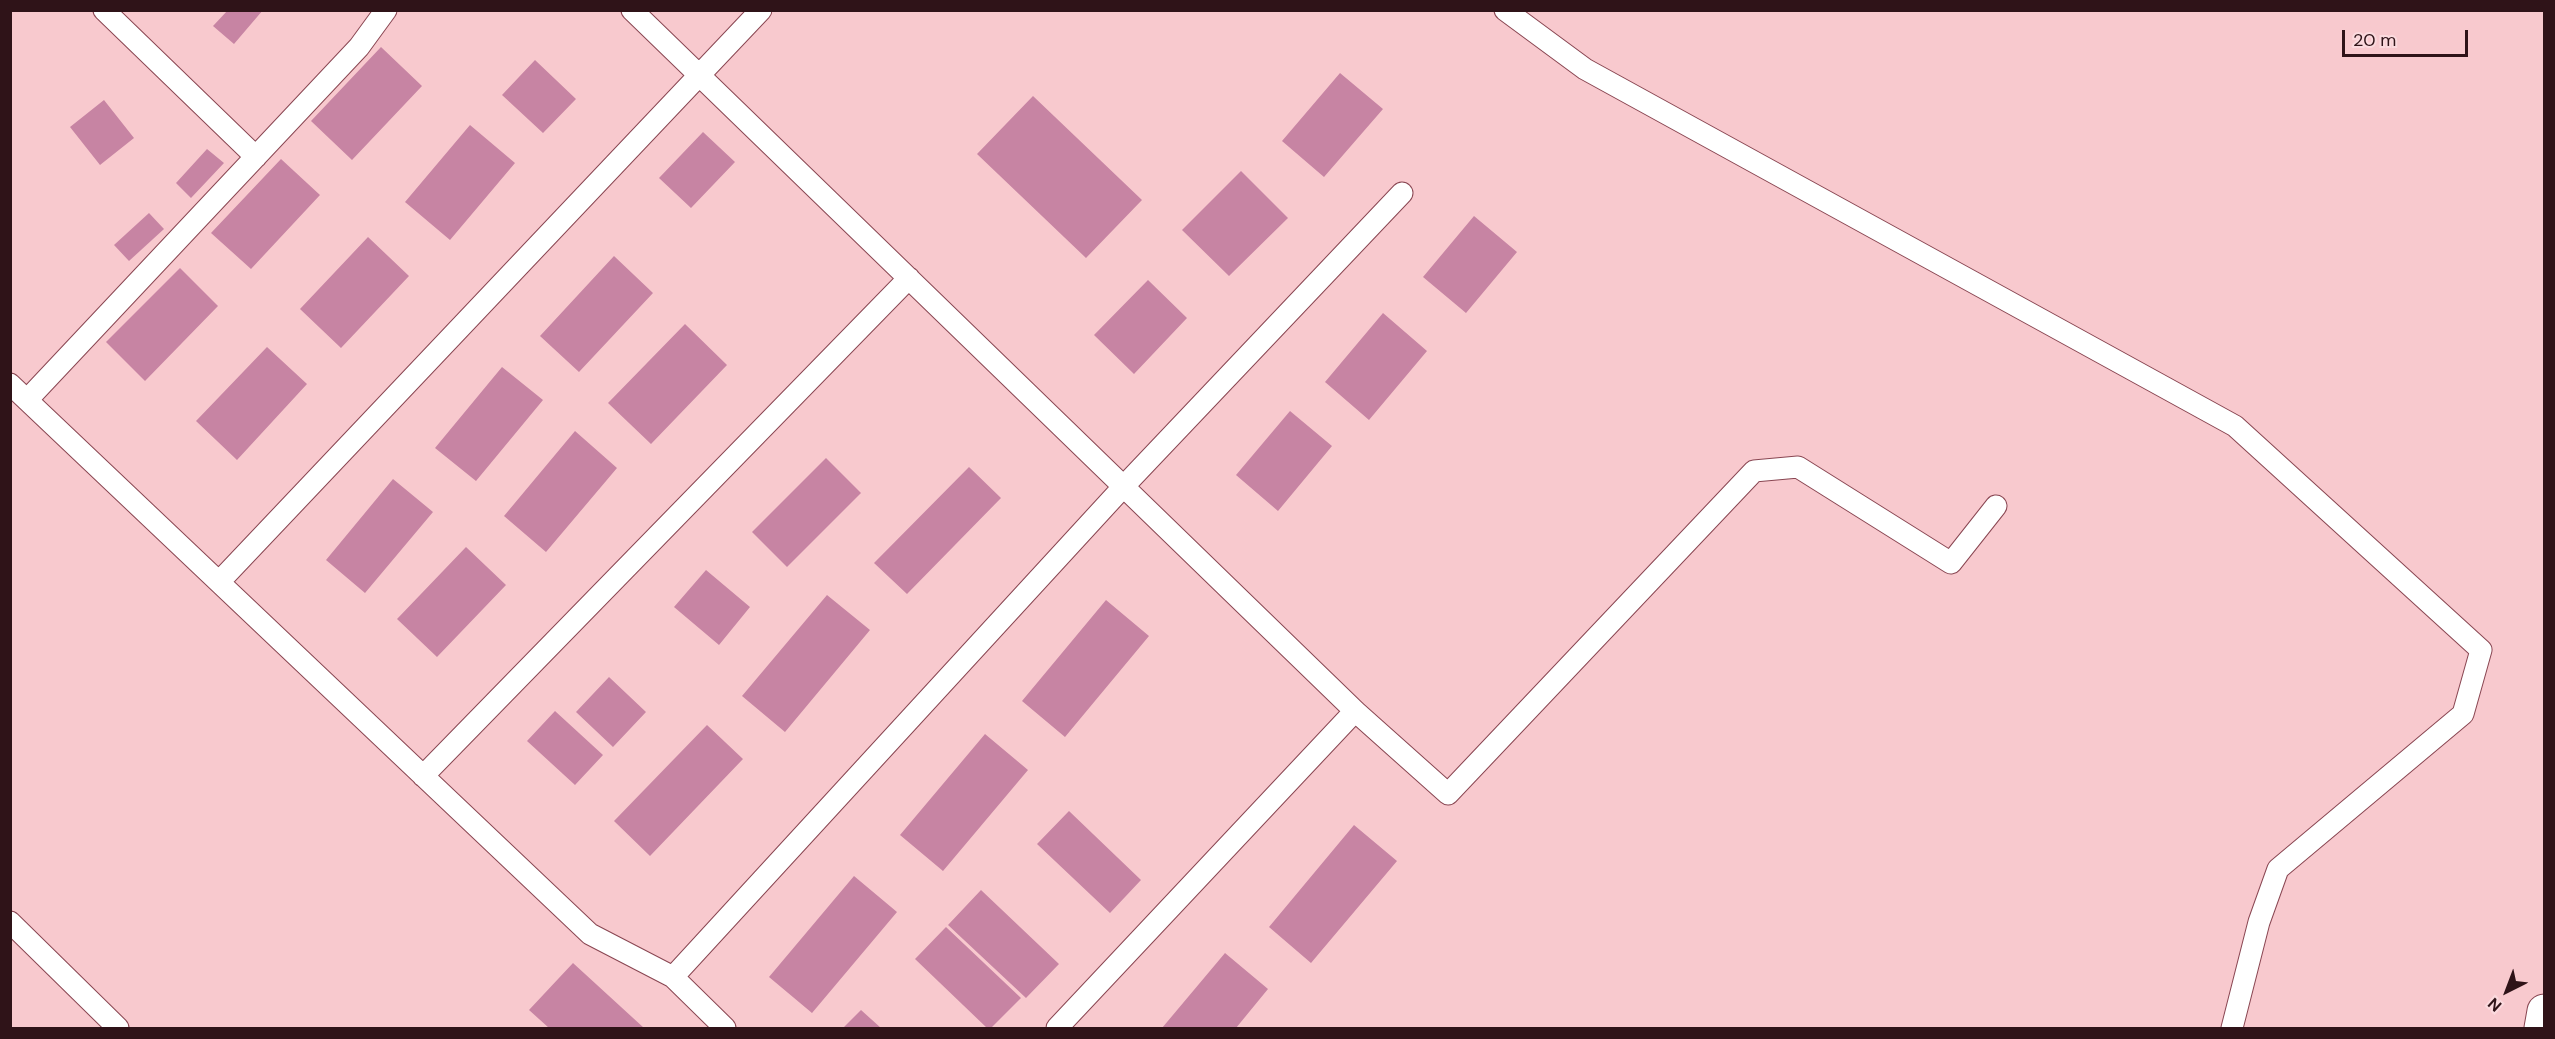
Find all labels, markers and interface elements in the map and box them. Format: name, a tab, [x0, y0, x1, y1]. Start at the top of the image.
scale bar	[2345, 18, 2471, 56]
text: 20 m	[2353, 28, 2396, 52]
north arrow	[2477, 961, 2537, 1021]
text: N	[2483, 993, 2506, 1016]

